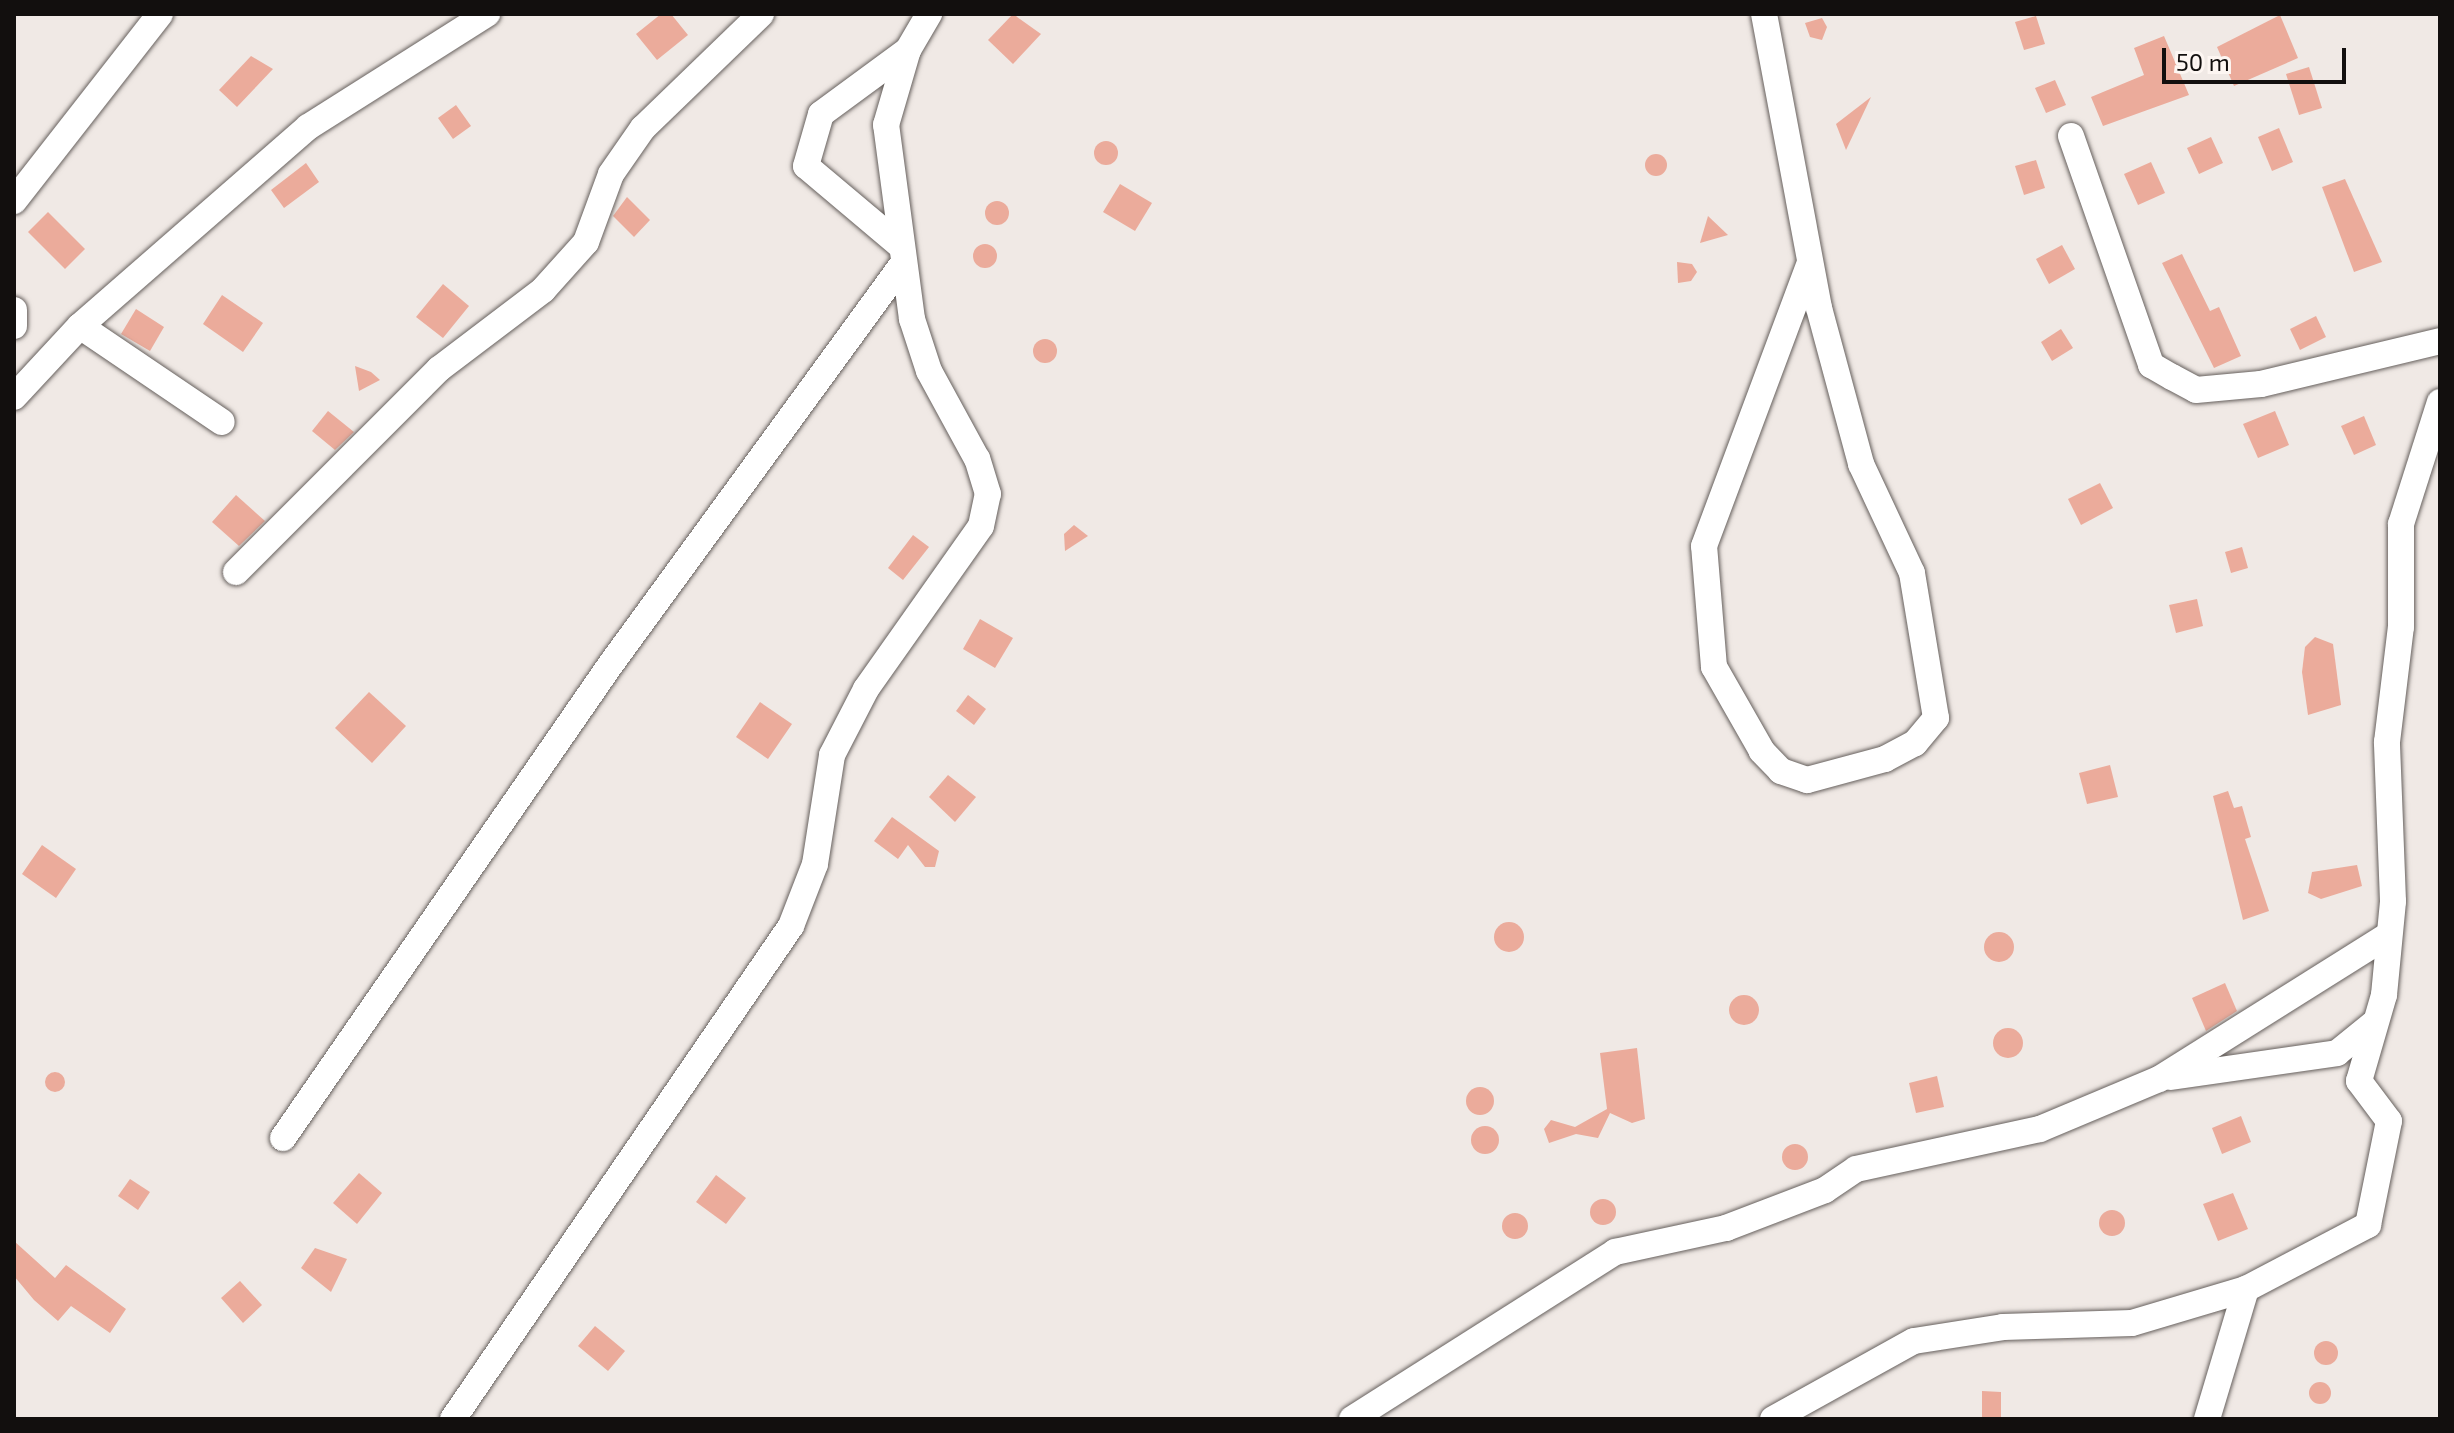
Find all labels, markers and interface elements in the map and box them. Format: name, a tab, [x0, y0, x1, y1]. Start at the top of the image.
scale bar	[2166, 32, 2350, 82]
text: 50 m	[2176, 47, 2230, 76]

